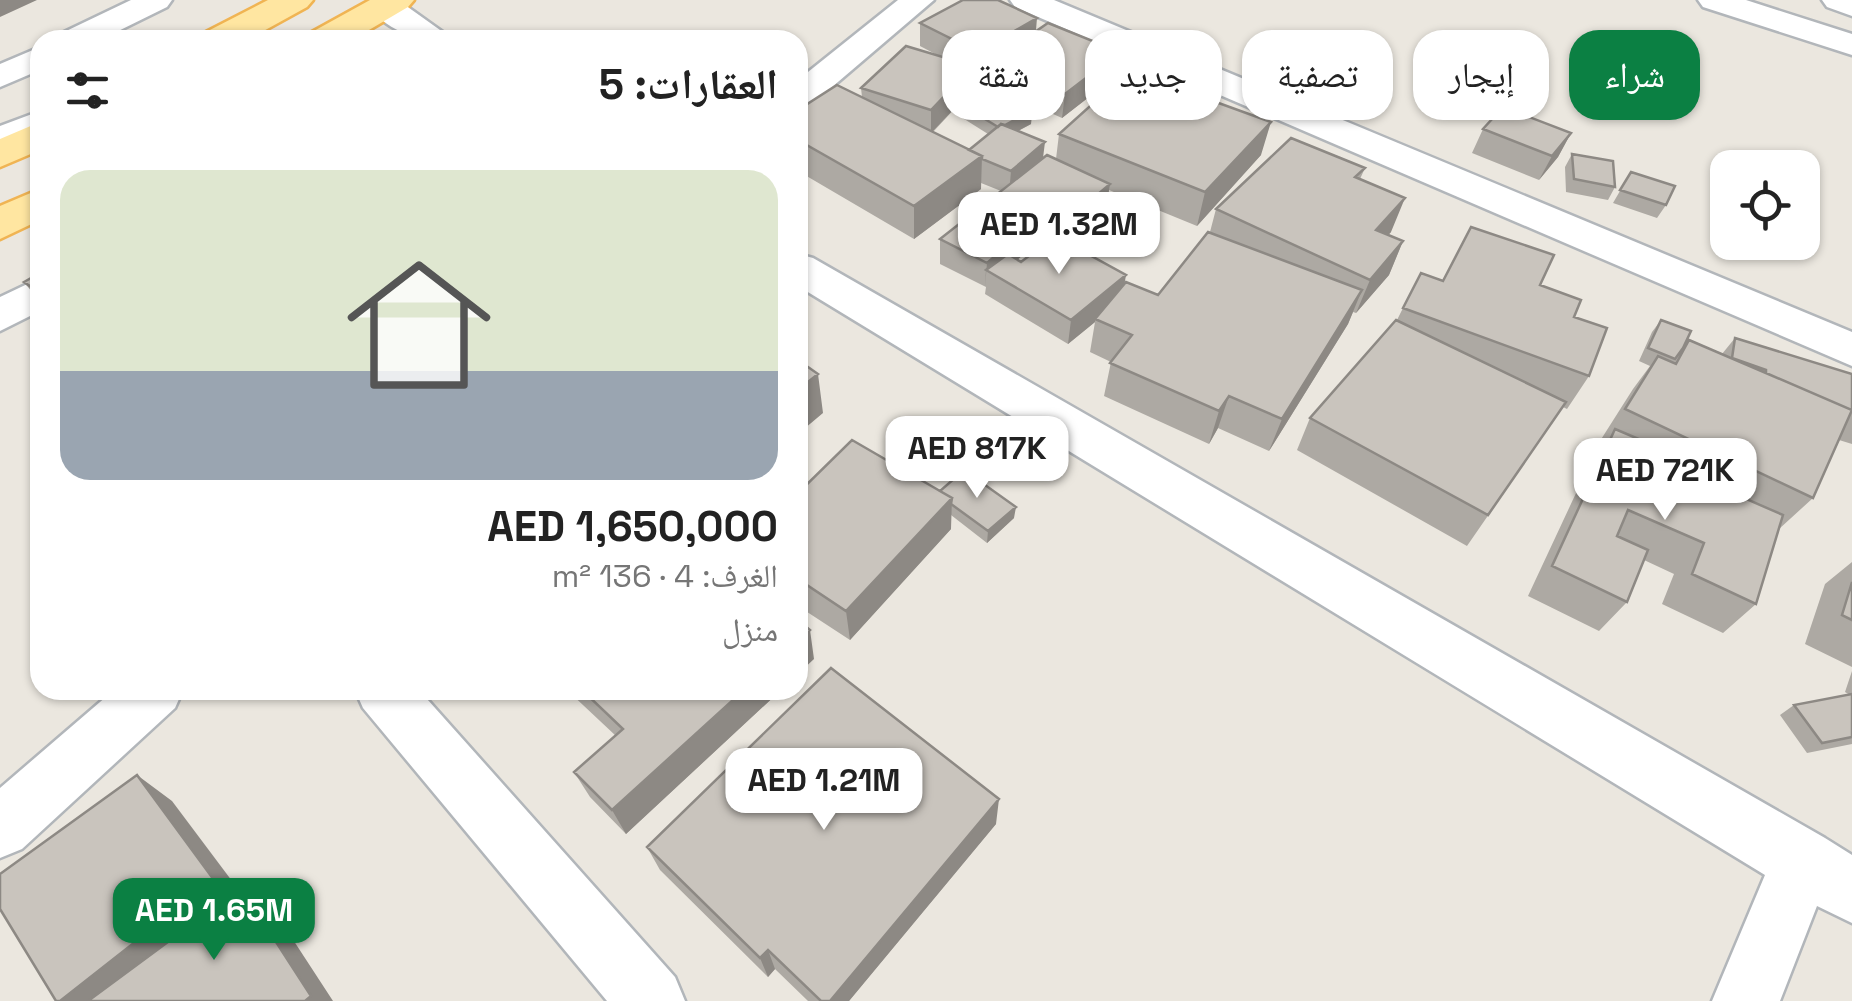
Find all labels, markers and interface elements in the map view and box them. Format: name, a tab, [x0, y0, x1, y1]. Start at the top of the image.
chip: شقة	[942, 30, 1065, 120]
chip: جديد	[1085, 30, 1222, 120]
chip: تصفية	[1242, 30, 1393, 120]
chip: إيجار	[1413, 30, 1549, 120]
chip: شراء	[1569, 30, 1700, 120]
text: العقارات: 5	[599, 58, 778, 111]
icon: filters	[60, 63, 115, 118]
map controls	[1710, 150, 1820, 260]
button: locate	[1710, 150, 1820, 260]
pin: AED 1.32M	[945, 192, 1173, 277]
text: AED 1.32M	[980, 204, 1138, 244]
icon: home	[329, 235, 509, 415]
pin: AED 817K	[874, 416, 1080, 501]
text: AED 817K	[908, 428, 1046, 468]
pin: AED 721K	[1562, 438, 1768, 523]
text: AED 721K	[1596, 450, 1734, 490]
text: AED 1,650,000	[487, 500, 778, 553]
text: الغرف: 4 · 136 m²	[552, 556, 778, 596]
text: منزل	[722, 610, 778, 650]
pin: AED 1.21M	[710, 748, 938, 833]
text: AED 1.21M	[747, 760, 901, 800]
pin: AED 1.65M	[100, 878, 328, 963]
text: AED 1.65M	[135, 890, 293, 930]

